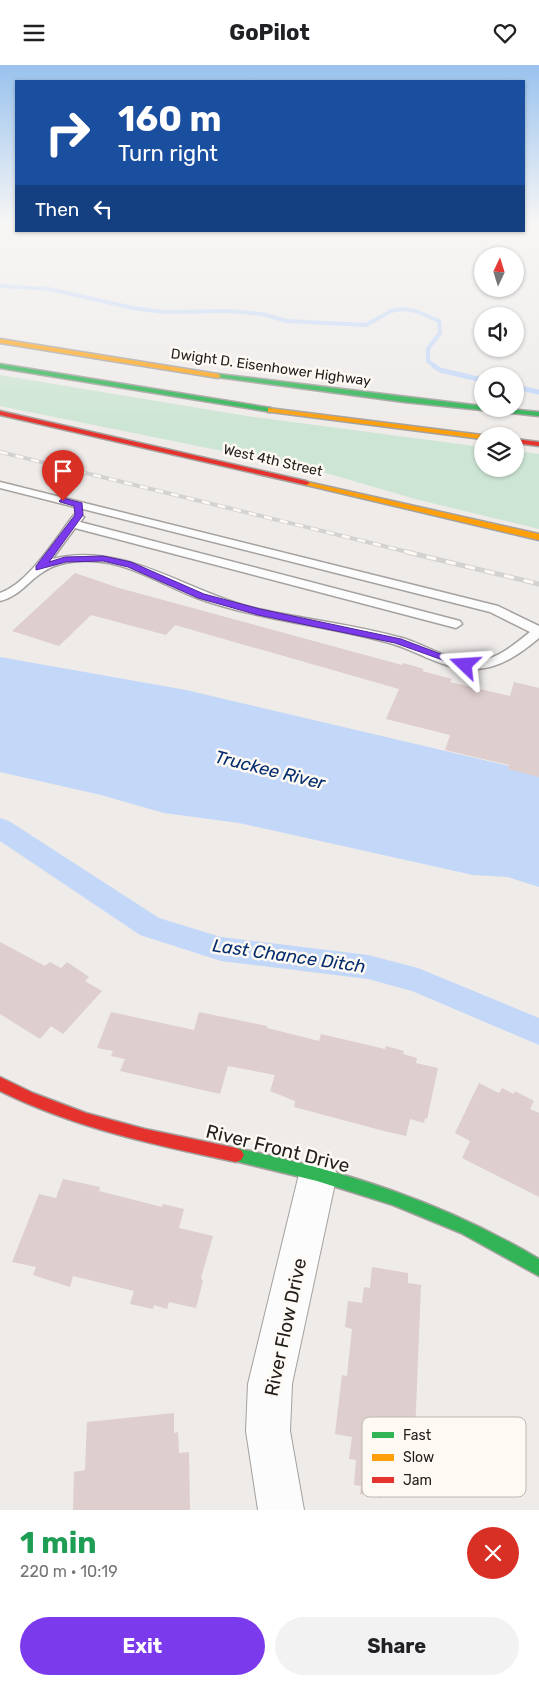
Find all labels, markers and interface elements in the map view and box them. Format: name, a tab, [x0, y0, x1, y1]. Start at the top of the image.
icon: menu	[20, 19, 48, 47]
text: GoPilot	[229, 19, 310, 46]
icon: heart	[491, 19, 519, 47]
text: 160 m	[118, 98, 222, 140]
icon: right	[35, 100, 100, 165]
text: Turn right	[118, 140, 218, 167]
icon: left	[89, 195, 117, 223]
text: Then	[35, 198, 79, 221]
north arrow	[474, 247, 524, 297]
map controls	[474, 247, 524, 477]
button: sound	[474, 307, 524, 357]
street label: Dwight D. Eisenhower Highway	[170, 345, 372, 390]
button: search	[474, 367, 524, 417]
button: layers	[474, 427, 524, 477]
street label: West 4th Street	[222, 441, 325, 480]
pin	[42, 450, 84, 501]
icon: arrive	[49, 457, 77, 485]
position arrow	[438, 638, 490, 690]
water label: Truckee River	[213, 746, 329, 795]
water label: Last Chance Ditch	[211, 934, 367, 978]
street label: River Front Drive	[204, 1120, 352, 1177]
street label: River Flow Drive	[260, 1256, 311, 1398]
legend	[362, 1417, 526, 1497]
text: Fast	[403, 1427, 432, 1444]
text: Slow	[403, 1449, 434, 1466]
text: Jam	[403, 1472, 432, 1489]
text: 1 min	[20, 1525, 97, 1561]
button: close	[467, 1527, 519, 1579]
text: 220 m · 10:19	[20, 1562, 118, 1581]
button: Exit	[20, 1617, 265, 1675]
button: Share	[275, 1617, 519, 1675]

